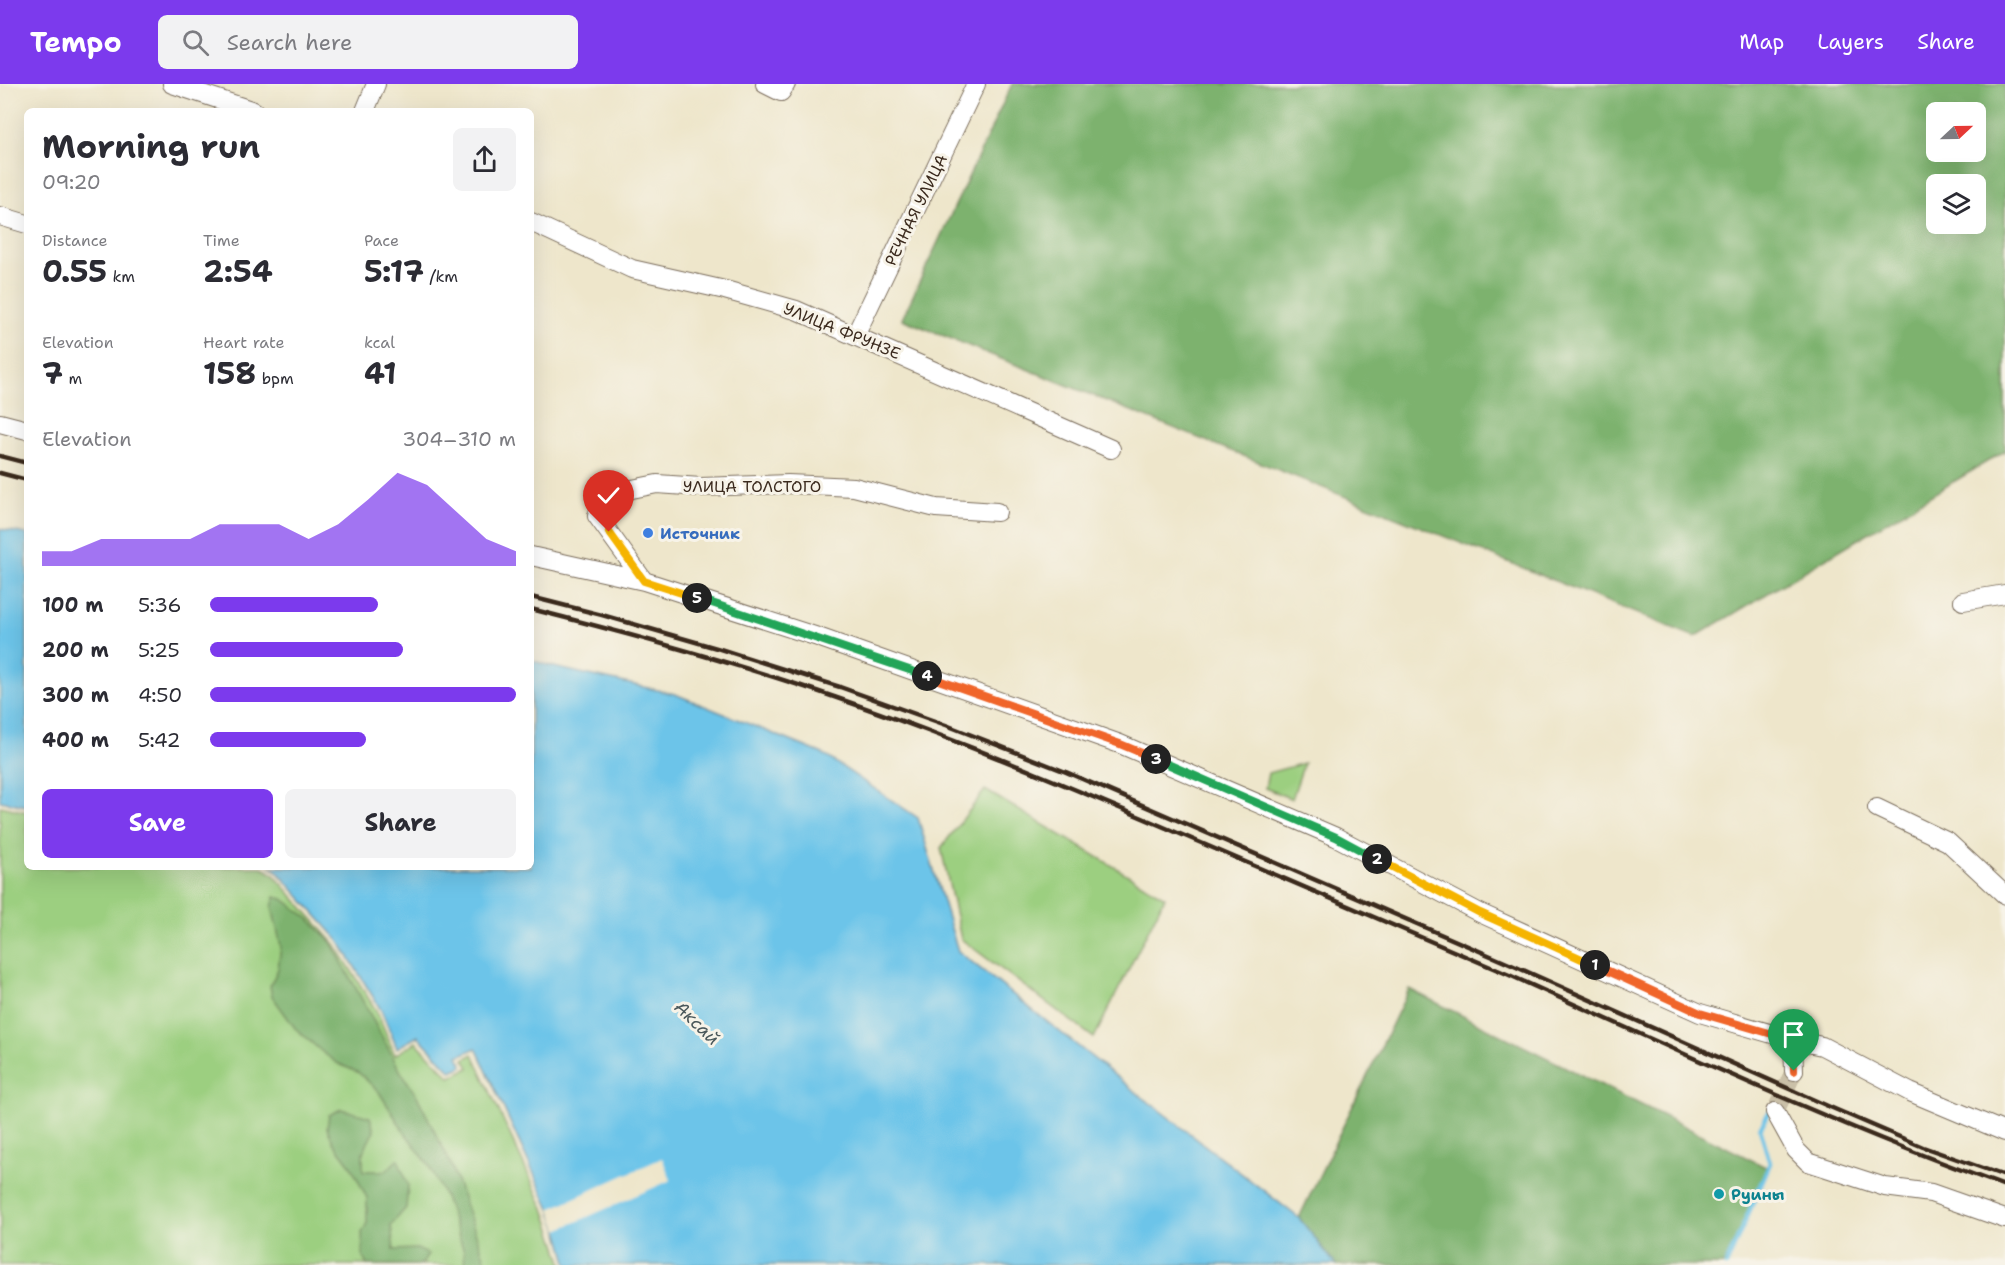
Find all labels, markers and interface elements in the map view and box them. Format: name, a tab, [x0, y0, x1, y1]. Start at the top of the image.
search box	[158, 15, 578, 69]
text: Tempo	[30, 23, 122, 61]
icon: search	[179, 26, 212, 59]
text: Search here	[227, 28, 352, 57]
text: Map	[1739, 28, 1784, 56]
text: Layers	[1817, 28, 1884, 56]
text: Share	[1917, 28, 1975, 56]
north arrow	[1926, 102, 1986, 162]
map controls	[1926, 102, 1986, 234]
text: Morning run	[42, 124, 260, 169]
button: share	[453, 128, 516, 191]
street label: РЕЧНАЯ УЛИЦА	[880, 151, 952, 269]
text: 09:20	[42, 169, 101, 195]
button: layers	[1926, 174, 1986, 234]
text: Distance	[42, 230, 108, 251]
text: Time	[203, 230, 240, 251]
text: Pace	[364, 230, 399, 251]
text: 0.55	[42, 251, 107, 292]
text: 2:54	[203, 251, 273, 292]
text: 5:17	[364, 251, 424, 292]
text: km	[107, 266, 135, 287]
text: /km	[424, 266, 458, 287]
street label: УЛИЦА ФРУНЗЕ	[780, 298, 904, 364]
text: Elevation	[42, 332, 114, 353]
text: Heart rate	[203, 332, 285, 353]
text: kcal	[364, 332, 395, 353]
text: 7	[42, 353, 63, 394]
text: 158	[203, 353, 256, 394]
text: 41	[364, 353, 397, 394]
text: m	[63, 368, 82, 389]
text: bpm	[256, 368, 294, 389]
text: Elevation	[42, 426, 132, 452]
text: 304–310 m	[402, 426, 516, 452]
pin	[583, 470, 634, 532]
street label: УЛИЦА ТОЛСТОГО	[683, 476, 821, 497]
icon: check	[592, 479, 625, 512]
place label: Источник	[660, 523, 740, 544]
marker: Источник	[641, 526, 655, 540]
pin: 5	[682, 583, 712, 613]
text: 5	[692, 587, 702, 608]
text: 100 m	[42, 592, 104, 618]
text: 5:36	[138, 592, 181, 618]
text: 200 m	[42, 637, 109, 663]
text: 5:25	[138, 637, 180, 663]
pin: 4	[912, 661, 942, 691]
text: 4	[921, 665, 933, 686]
text: 300 m	[42, 682, 109, 708]
text: 4:50	[138, 682, 182, 708]
text: 400 m	[42, 727, 109, 753]
text: 5:42	[138, 727, 180, 753]
pin: 3	[1141, 744, 1171, 774]
text: 3	[1150, 748, 1162, 769]
button: Save	[42, 789, 273, 858]
button: Share	[285, 789, 516, 858]
pin: 2	[1362, 844, 1392, 874]
text: 2	[1371, 848, 1383, 869]
pin: 1	[1580, 950, 1610, 980]
text: 1	[1591, 954, 1599, 975]
water label: Аксай	[669, 996, 725, 1050]
pin	[1768, 1009, 1819, 1071]
icon: arrive	[1777, 1018, 1810, 1051]
place label: Руины	[1731, 1184, 1785, 1205]
marker: Руины	[1712, 1187, 1726, 1201]

